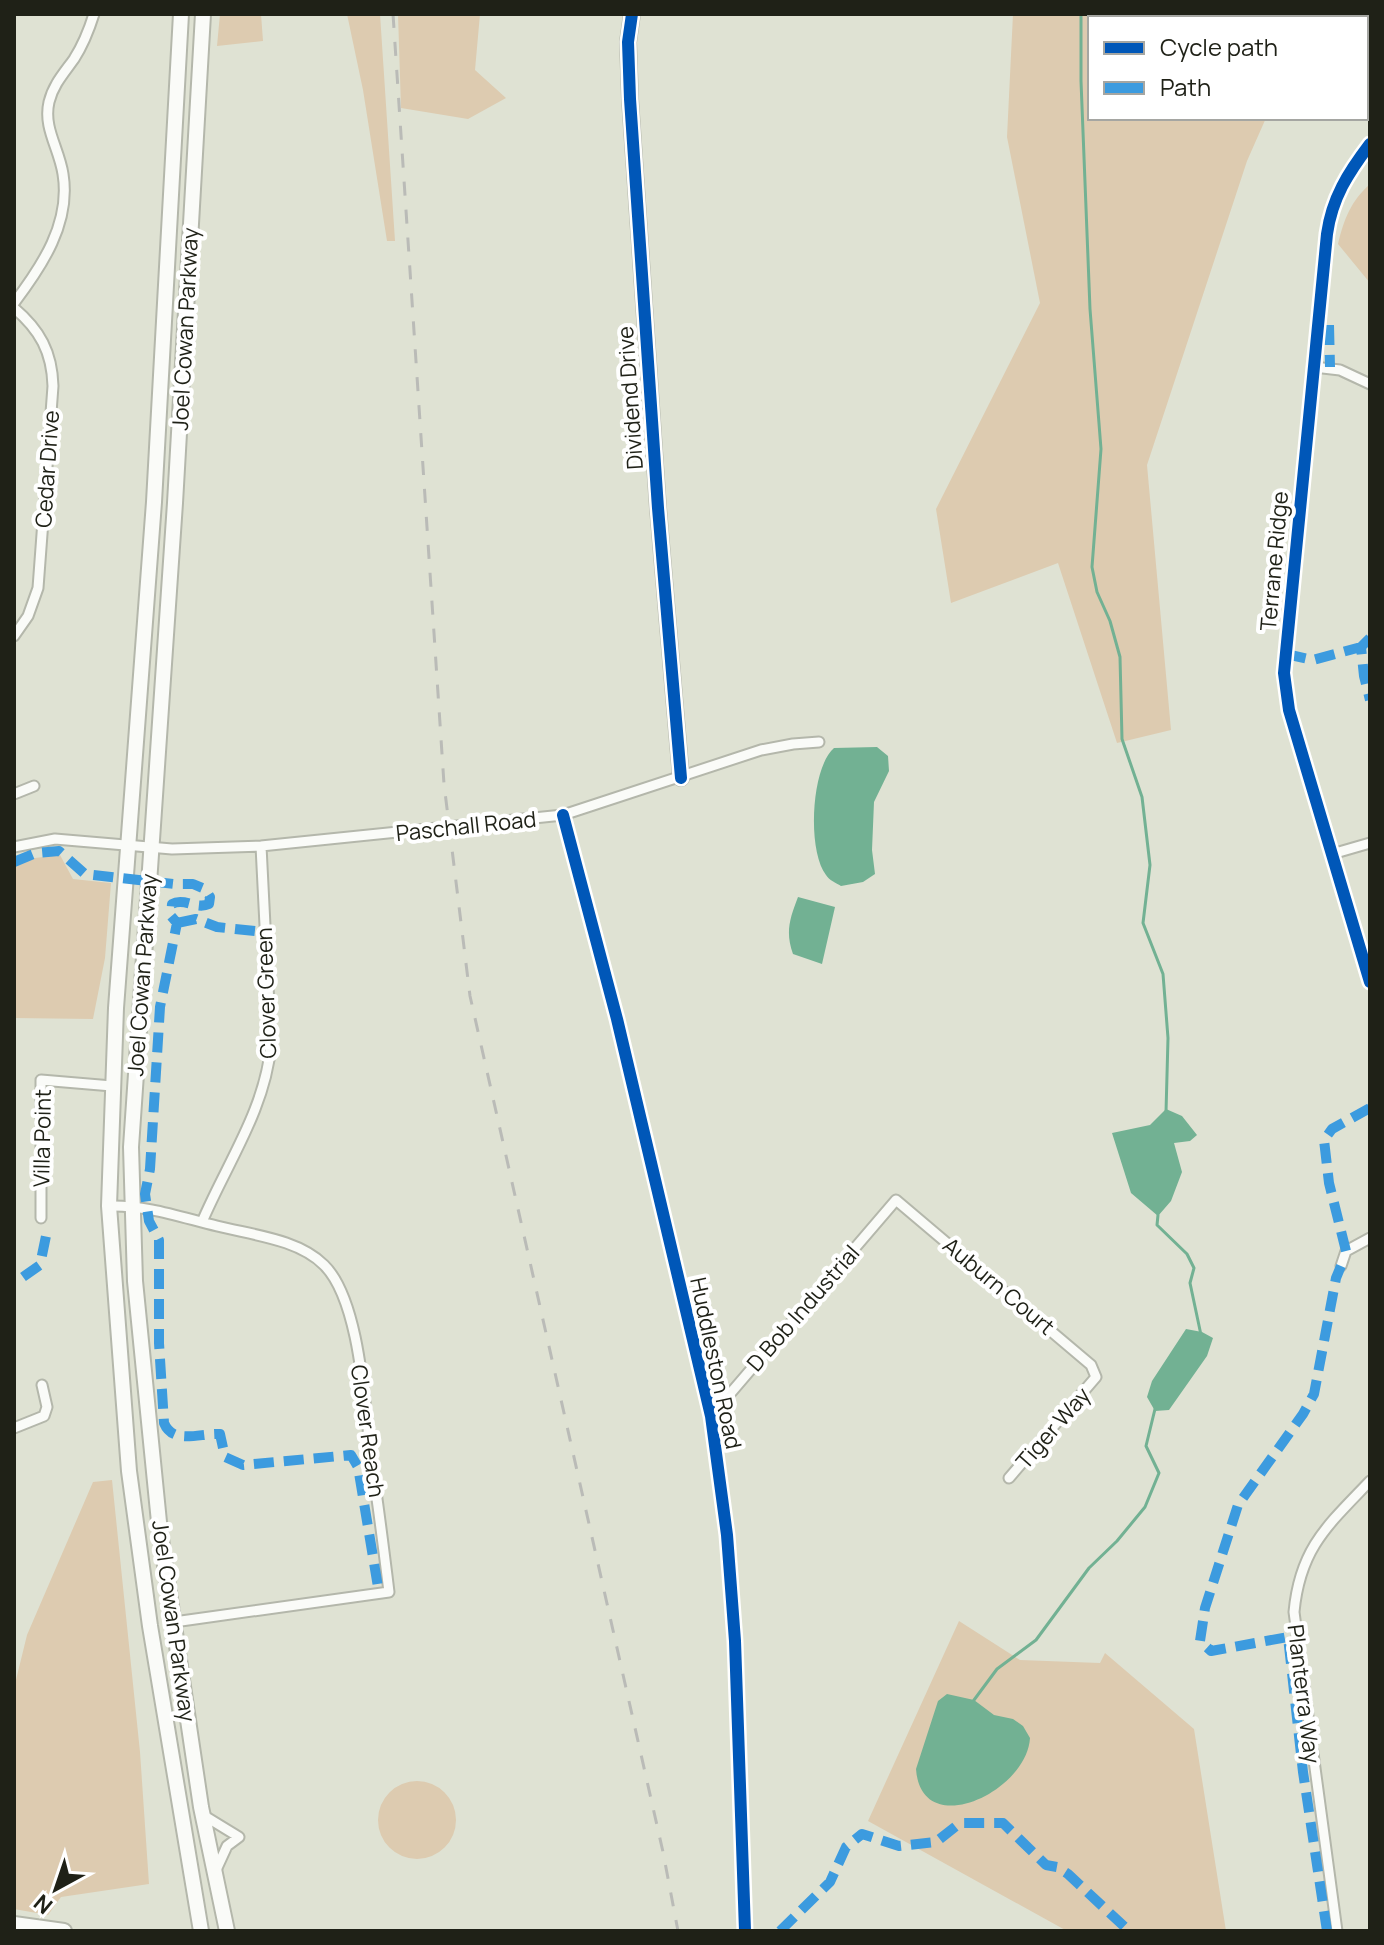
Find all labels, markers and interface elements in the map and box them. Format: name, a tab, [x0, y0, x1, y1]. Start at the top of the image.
legend	[1088, 16, 1368, 120]
text: Cycle path	[1160, 30, 1278, 63]
text: Path	[1160, 70, 1211, 103]
street label: Joel Cowan Parkway	[165, 226, 205, 431]
street label: Dividend Drive	[610, 325, 650, 471]
street label: Cedar Drive	[28, 409, 66, 529]
street label: Terrane Ridge	[1253, 490, 1295, 632]
street label: Paschall Road	[394, 804, 538, 848]
street label: Joel Cowan Parkway	[120, 872, 164, 1077]
street label: Clover Green	[249, 927, 283, 1059]
street label: Villa Point	[26, 1089, 58, 1187]
street label: Auburn Court	[937, 1230, 1061, 1342]
street label: D Bob Industrial	[740, 1238, 866, 1378]
street label: Huddleston Road	[683, 1274, 749, 1452]
street label: Clover Reach	[344, 1363, 392, 1499]
street label: Tiger Way	[1009, 1380, 1097, 1475]
street label: Joel Cowan Parkway	[145, 1518, 203, 1724]
street label: Planterra Way	[1281, 1623, 1327, 1766]
north arrow	[16, 1849, 96, 1929]
text: N	[27, 1888, 59, 1921]

